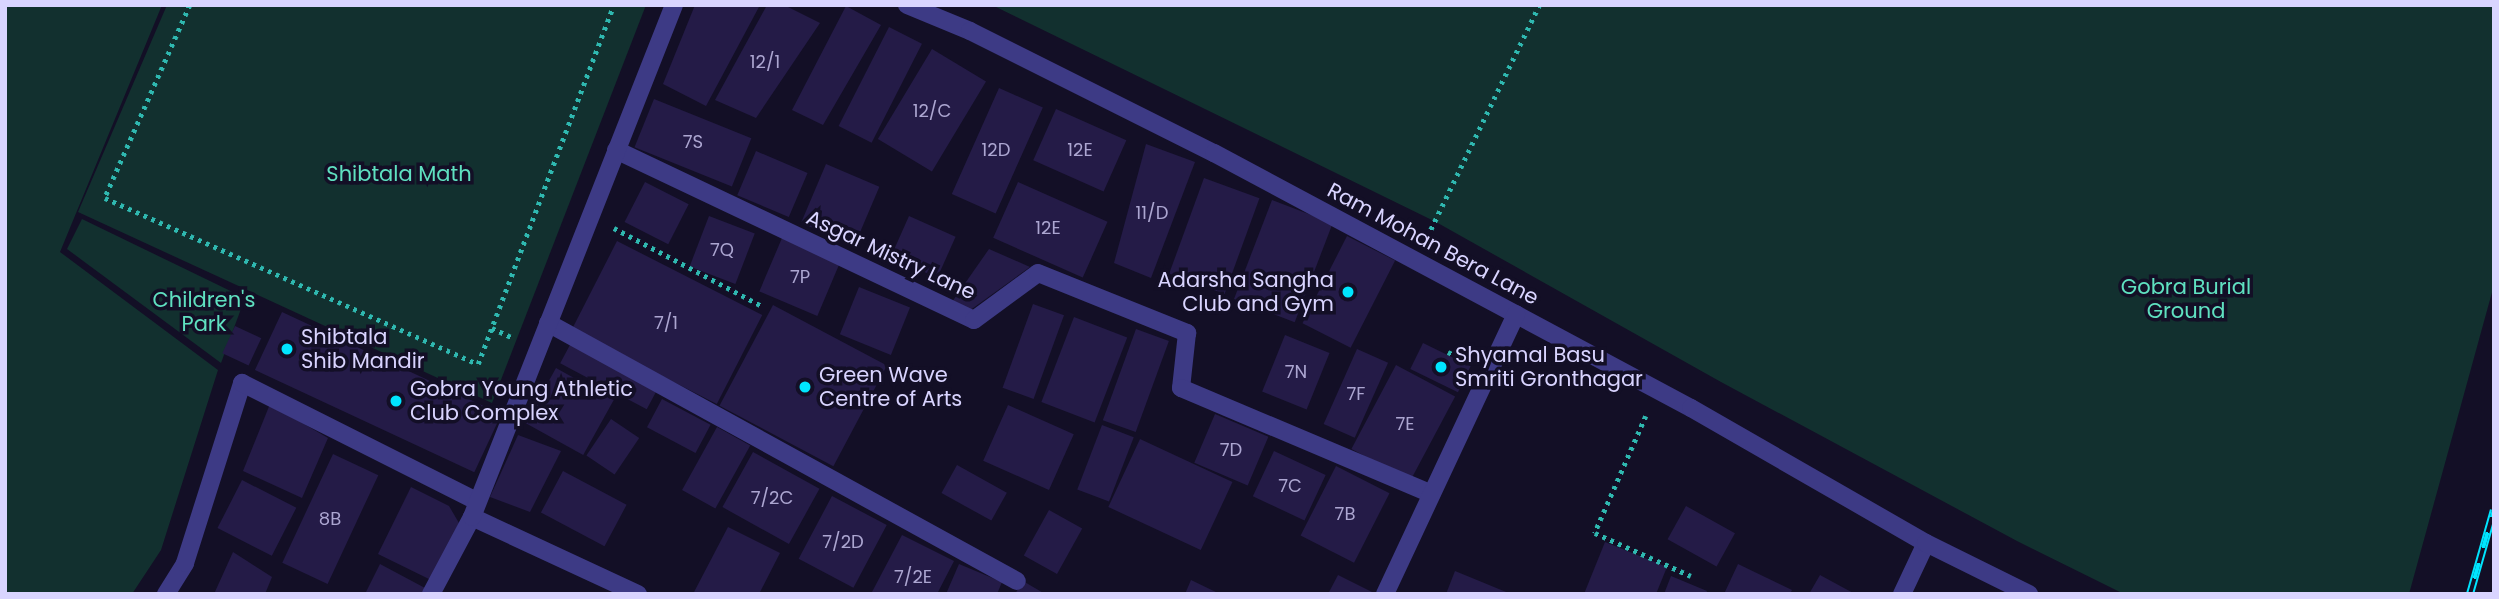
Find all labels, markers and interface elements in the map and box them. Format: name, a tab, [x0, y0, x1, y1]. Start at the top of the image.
house number: 12/1	[750, 51, 780, 73]
house number: 12/C	[913, 100, 951, 122]
house number: 7S	[683, 131, 703, 153]
house number: 12D	[982, 139, 1010, 161]
house number: 12E	[1067, 139, 1093, 161]
park label: Shibtala Math	[326, 161, 472, 187]
street label: Ram Mohan Bera Lane	[1323, 178, 1543, 310]
house number: 11/D	[1136, 202, 1168, 224]
street label: Asgar Mistry Lane	[802, 205, 980, 305]
house number: 12E	[1035, 217, 1061, 239]
house number: 7Q	[710, 239, 734, 261]
house number: 7P	[790, 266, 810, 288]
place label: Adarsha Sangha Club and Gym	[1158, 267, 1334, 317]
park label: Gobra Burial Ground	[2121, 274, 2251, 324]
marker: Adarsha Sangha Club and Gym	[1340, 284, 1356, 300]
park label: Children's Park	[153, 287, 255, 337]
house number: 7/1	[654, 312, 678, 334]
place label: Shibtala Shib Mandir	[301, 324, 425, 374]
marker: Shibtala Shib Mandir	[279, 341, 295, 357]
place label: Shyamal Basu Smriti Gronthagar	[1455, 342, 1643, 392]
marker: Shyamal Basu Smriti Gronthagar	[1433, 359, 1449, 375]
house number: 7N	[1285, 361, 1307, 383]
place label: Green Wave Centre of Arts	[819, 362, 962, 412]
place label: Gobra Young Athletic Club Complex	[410, 376, 633, 426]
marker: Green Wave Centre of Arts	[797, 379, 813, 395]
house number: 7F	[1347, 383, 1365, 405]
marker: Gobra Young Athletic Club Complex	[388, 393, 404, 409]
house number: 7E	[1395, 413, 1415, 435]
house number: 7D	[1220, 439, 1242, 461]
house number: 7C	[1278, 475, 1302, 497]
house number: 7/2C	[751, 487, 793, 509]
house number: 7B	[1335, 503, 1355, 525]
house number: 8B	[319, 508, 341, 530]
house number: 7/2D	[822, 531, 864, 553]
house number: 7/2E	[894, 566, 932, 588]

